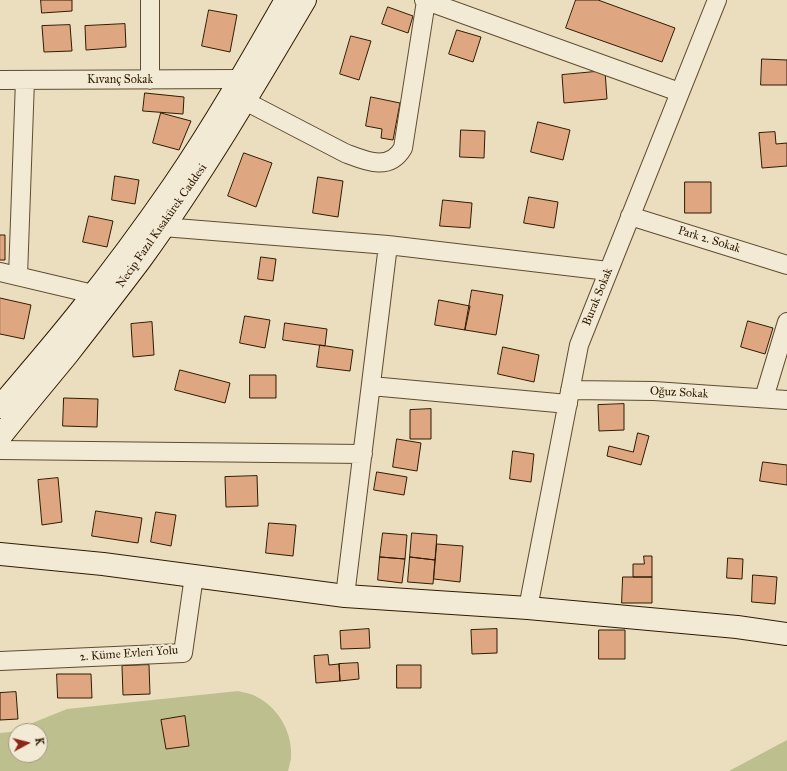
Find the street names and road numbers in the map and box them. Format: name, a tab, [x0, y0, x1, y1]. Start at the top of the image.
street label: Kıvanç Sokak	[87, 73, 153, 87]
street label: Necip Fazıl Kısakürek Caddesi	[114, 161, 210, 291]
street label: Park 2. Sokak	[676, 224, 742, 256]
street label: Burak Sokak	[580, 266, 616, 328]
street label: Oğuz Sokak	[649, 384, 709, 402]
street label: 2. Küme Evleri Yolu	[79, 643, 179, 665]

